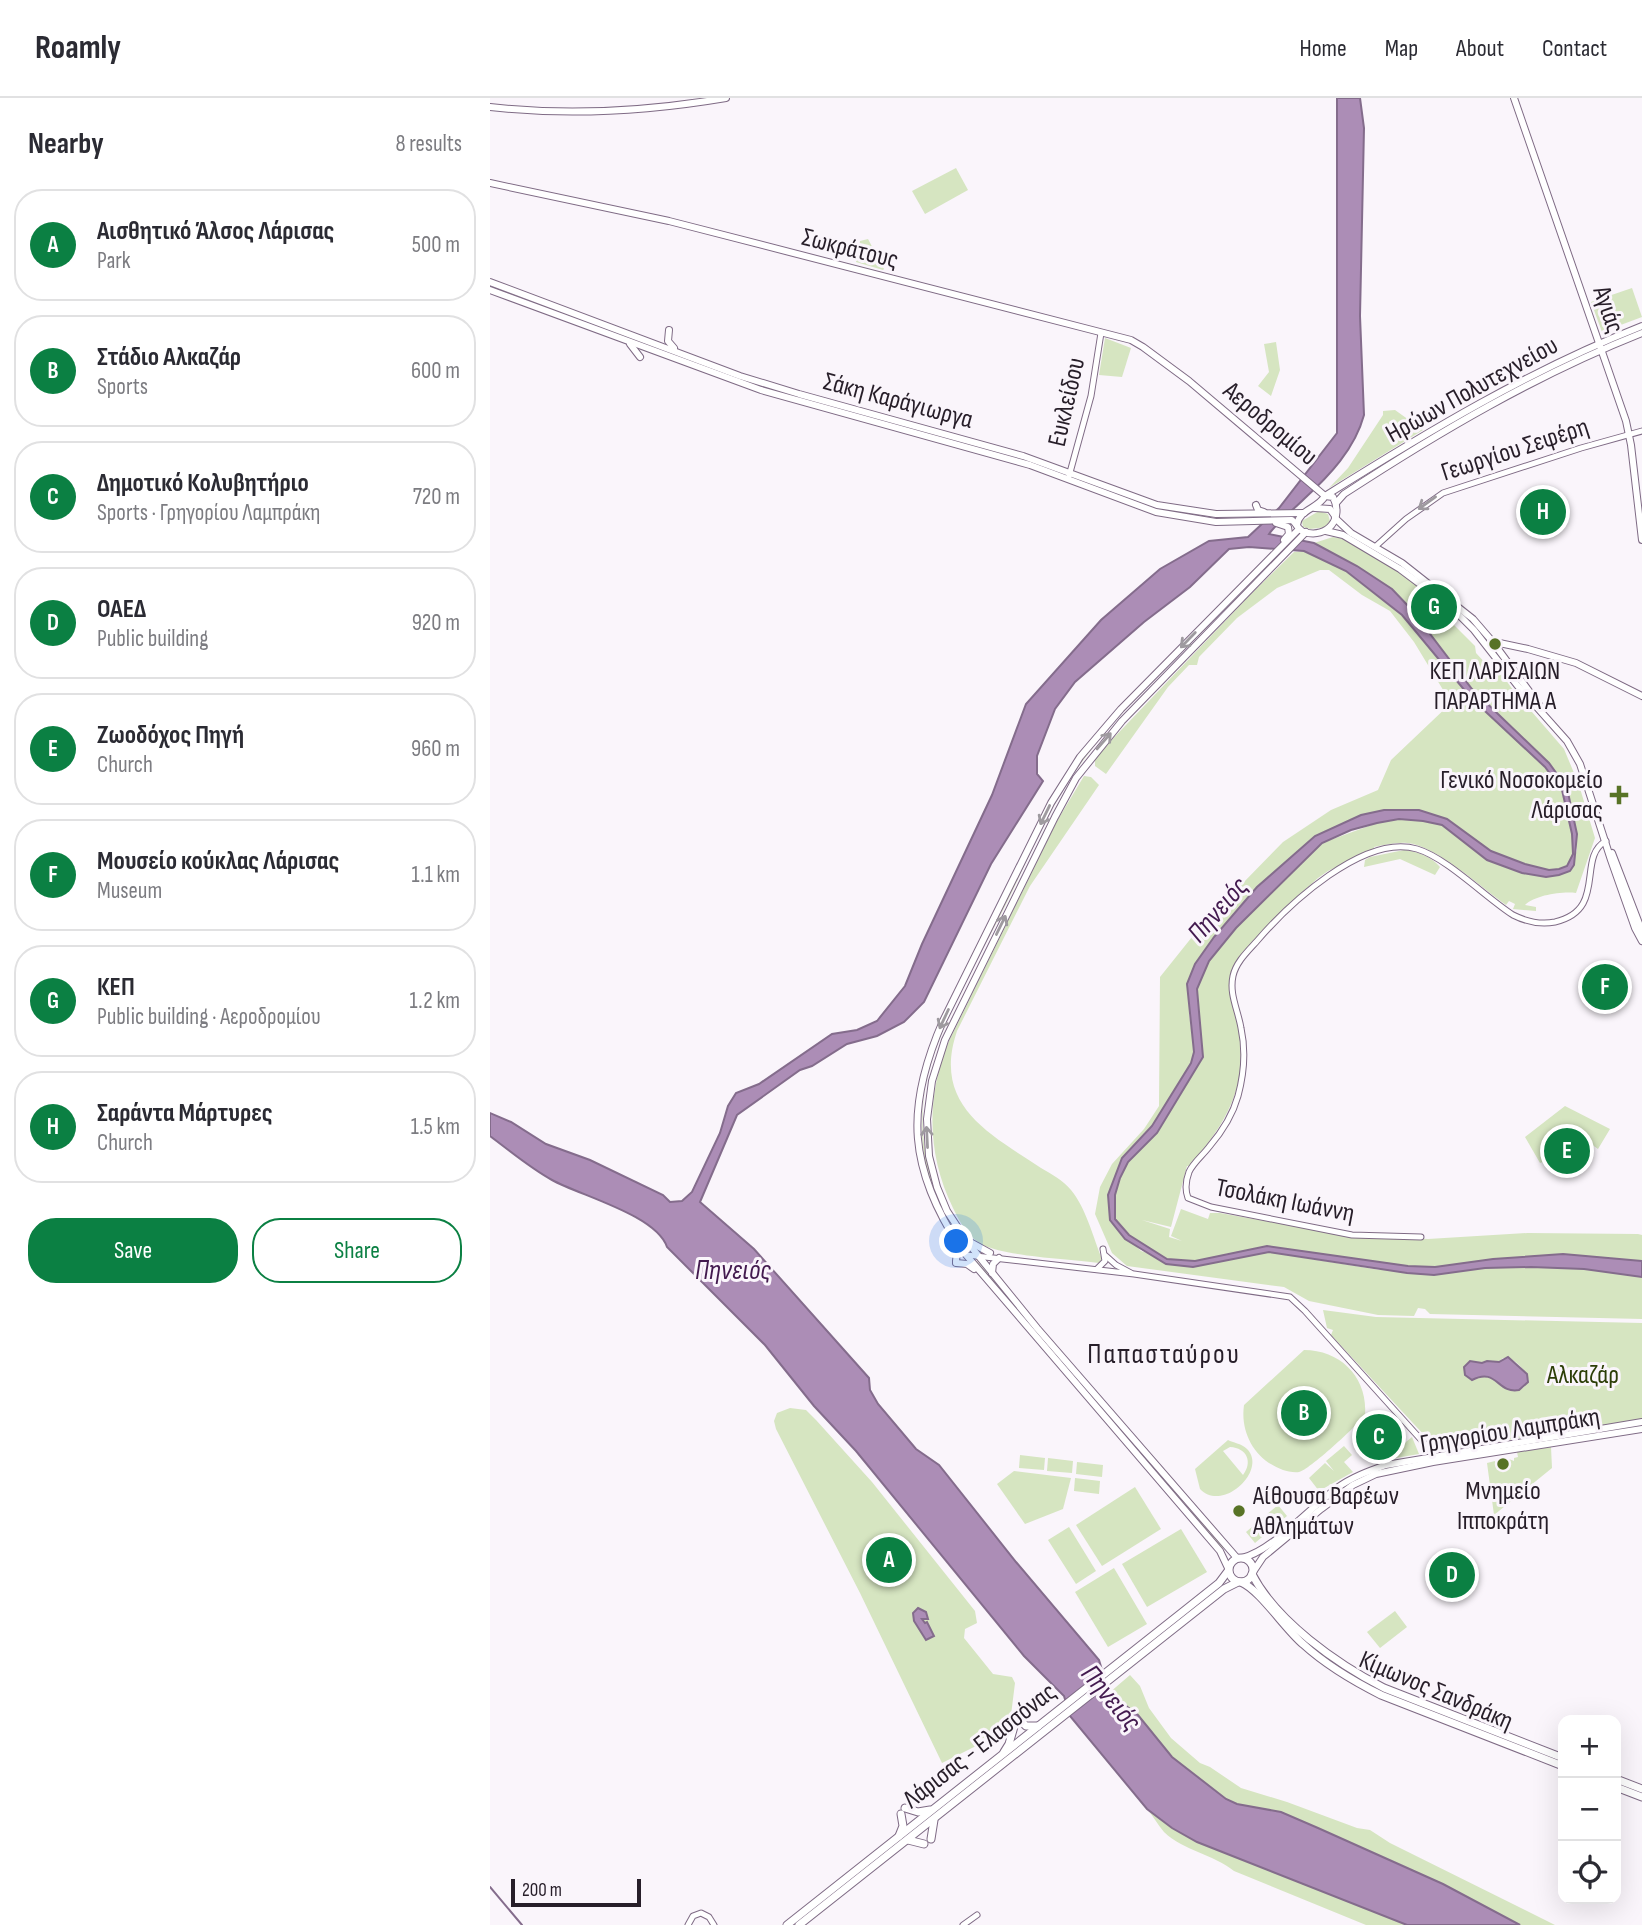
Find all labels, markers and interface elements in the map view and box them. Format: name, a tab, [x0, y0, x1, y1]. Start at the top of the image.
text: Roamly	[35, 28, 121, 68]
text: Home	[1299, 34, 1347, 63]
text: Map	[1385, 34, 1418, 63]
text: About	[1456, 34, 1504, 63]
text: Contact	[1542, 34, 1607, 63]
text: Nearby	[28, 126, 104, 162]
text: 8 results	[396, 130, 462, 158]
text: Αισθητικό Άλσος Λάρισας	[97, 216, 334, 247]
street label: Σωκράτους	[798, 222, 902, 276]
text: A	[48, 231, 58, 259]
text: 500 m	[412, 231, 460, 259]
text: Park	[97, 247, 131, 275]
street label: Αγιάς	[1585, 281, 1630, 338]
street label: Ηρώων Πολυτεχνείου	[1381, 330, 1563, 450]
text: Στάδιο Αλκαζάρ	[97, 342, 241, 373]
street label: Ευκλείδου	[1042, 354, 1092, 450]
text: B	[48, 357, 58, 385]
text: 600 m	[411, 357, 460, 385]
street label: Σάκη Καράγιωργα	[820, 366, 976, 436]
text: Sports	[97, 373, 148, 401]
street label: Αεροδρομίου	[1216, 375, 1323, 472]
street label: Γεωργίου Σεφέρη	[1437, 412, 1593, 488]
text: Δημοτικό Κολυβητήριο	[97, 468, 309, 499]
text: C	[47, 483, 59, 511]
text: 720 m	[413, 483, 460, 511]
pin: H	[1520, 486, 1566, 538]
one-way arrow	[1418, 496, 1437, 511]
text: Sports · Γρηγορίου Λαμπράκη	[97, 499, 320, 527]
pin: G	[1411, 581, 1457, 633]
text: ΟΑΕΔ	[97, 594, 146, 625]
text: D	[47, 609, 59, 637]
text: 920 m	[412, 609, 460, 637]
text: Public building	[97, 625, 208, 653]
one-way arrow	[1179, 631, 1196, 648]
marker: ΚΕΠ ΛΑΡΙΣΑΙΩΝ ΠΑΡΑΡΤΗΜΑ A	[1487, 636, 1503, 652]
place label: ΚΕΠ ΛΑΡΙΣΑΙΩΝ ΠΑΡΑΡΤΗΜΑ A	[1430, 656, 1560, 717]
text: Ζωοδόχος Πηγή	[97, 720, 244, 751]
one-way arrow	[1096, 732, 1112, 750]
text: E	[48, 735, 58, 763]
text: 960 m	[411, 735, 460, 763]
text: Church	[97, 751, 153, 779]
place label: Γενικό Νοσοκομείο Λάρισας	[1440, 765, 1603, 826]
marker: Γενικό Νοσοκομείο Λάρισας	[1609, 785, 1629, 805]
one-way arrow	[1038, 804, 1052, 825]
text: Μουσείο κούκλας Λάρισας	[97, 846, 339, 877]
text: F	[48, 861, 58, 889]
text: 1.1 km	[411, 861, 460, 889]
water label: Πηνειός	[1181, 870, 1256, 950]
text: Museum	[97, 877, 162, 905]
one-way arrow	[994, 915, 1008, 936]
pin: F	[1582, 961, 1628, 1013]
text: ΚΕΠ	[97, 972, 135, 1003]
text: G	[47, 987, 59, 1015]
text: 1.2 km	[410, 987, 460, 1015]
text: Public building · Αεροδρομίου	[97, 1003, 321, 1031]
one-way arrow	[937, 1009, 950, 1030]
text: Σαράντα Μάρτυρες	[97, 1098, 273, 1129]
text: H	[47, 1113, 59, 1141]
text: 1.5 km	[411, 1113, 460, 1141]
pin: E	[1544, 1125, 1590, 1177]
one-way arrow	[921, 1126, 934, 1149]
text: Church	[97, 1129, 153, 1157]
street label: Τσολάκη Ιωάννη	[1213, 1172, 1357, 1230]
button: Save	[28, 1218, 238, 1283]
button: Share	[252, 1218, 462, 1283]
your location	[939, 1224, 973, 1258]
water label: Πηνειός	[695, 1254, 771, 1287]
district label: Παπασταύρου	[1087, 1338, 1241, 1371]
park label: Αλκαζάρ	[1546, 1360, 1619, 1391]
pin: B	[1281, 1387, 1327, 1439]
street label: Γρηγορίου Λαμπράκη	[1418, 1401, 1602, 1461]
pin: C	[1356, 1411, 1402, 1463]
marker: Μνημείο Ιπποκράτη	[1495, 1456, 1511, 1472]
place label: Μνημείο Ιπποκράτη	[1457, 1476, 1549, 1537]
place label: Αίθουσα Βαρέων Αθλημάτων	[1252, 1481, 1399, 1542]
marker: Αίθουσα Βαρέων Αθλημάτων	[1231, 1503, 1247, 1519]
pin: A	[866, 1534, 912, 1586]
pin: D	[1429, 1549, 1475, 1601]
street label: Κίμωνος Σανδράκη	[1354, 1645, 1518, 1737]
water label: Πηνειός	[1074, 1658, 1148, 1738]
street label: Λάρισας - Ελασσόνας	[897, 1677, 1063, 1816]
map controls	[1558, 1715, 1621, 1904]
button: +	[1558, 1715, 1621, 1778]
button: −	[1558, 1778, 1621, 1841]
button: locate	[1558, 1841, 1621, 1904]
scale bar	[511, 1876, 640, 1908]
text: 200 m	[522, 1879, 562, 1902]

